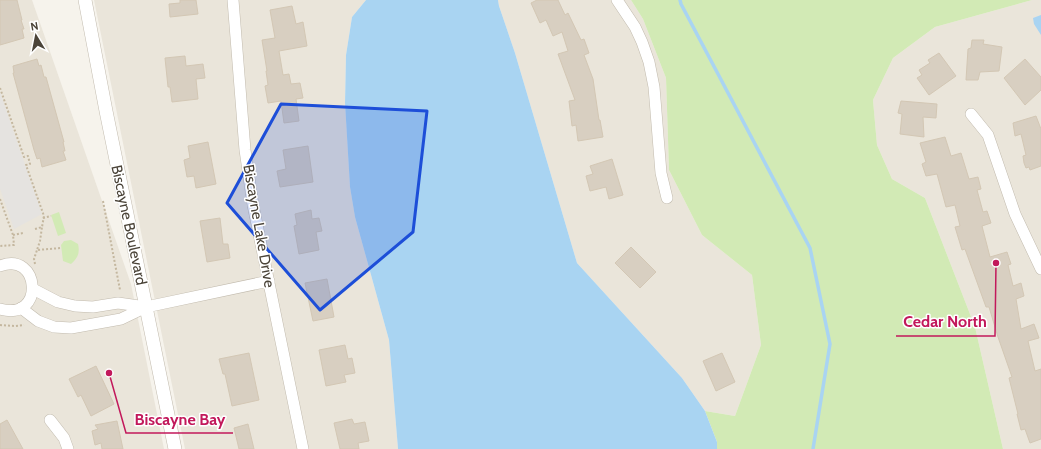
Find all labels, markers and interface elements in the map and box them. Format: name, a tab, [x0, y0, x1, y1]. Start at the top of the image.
north arrow	[16, 16, 56, 56]
text: N	[29, 19, 39, 34]
street label: Biscayne Boulevard	[107, 163, 151, 287]
street label: Biscayne Lake Drive	[239, 163, 279, 289]
callout: Cedar North	[896, 308, 995, 336]
text: Cedar North	[903, 312, 987, 331]
callout: Biscayne Bay	[126, 405, 233, 433]
text: Biscayne Bay	[135, 410, 226, 429]

